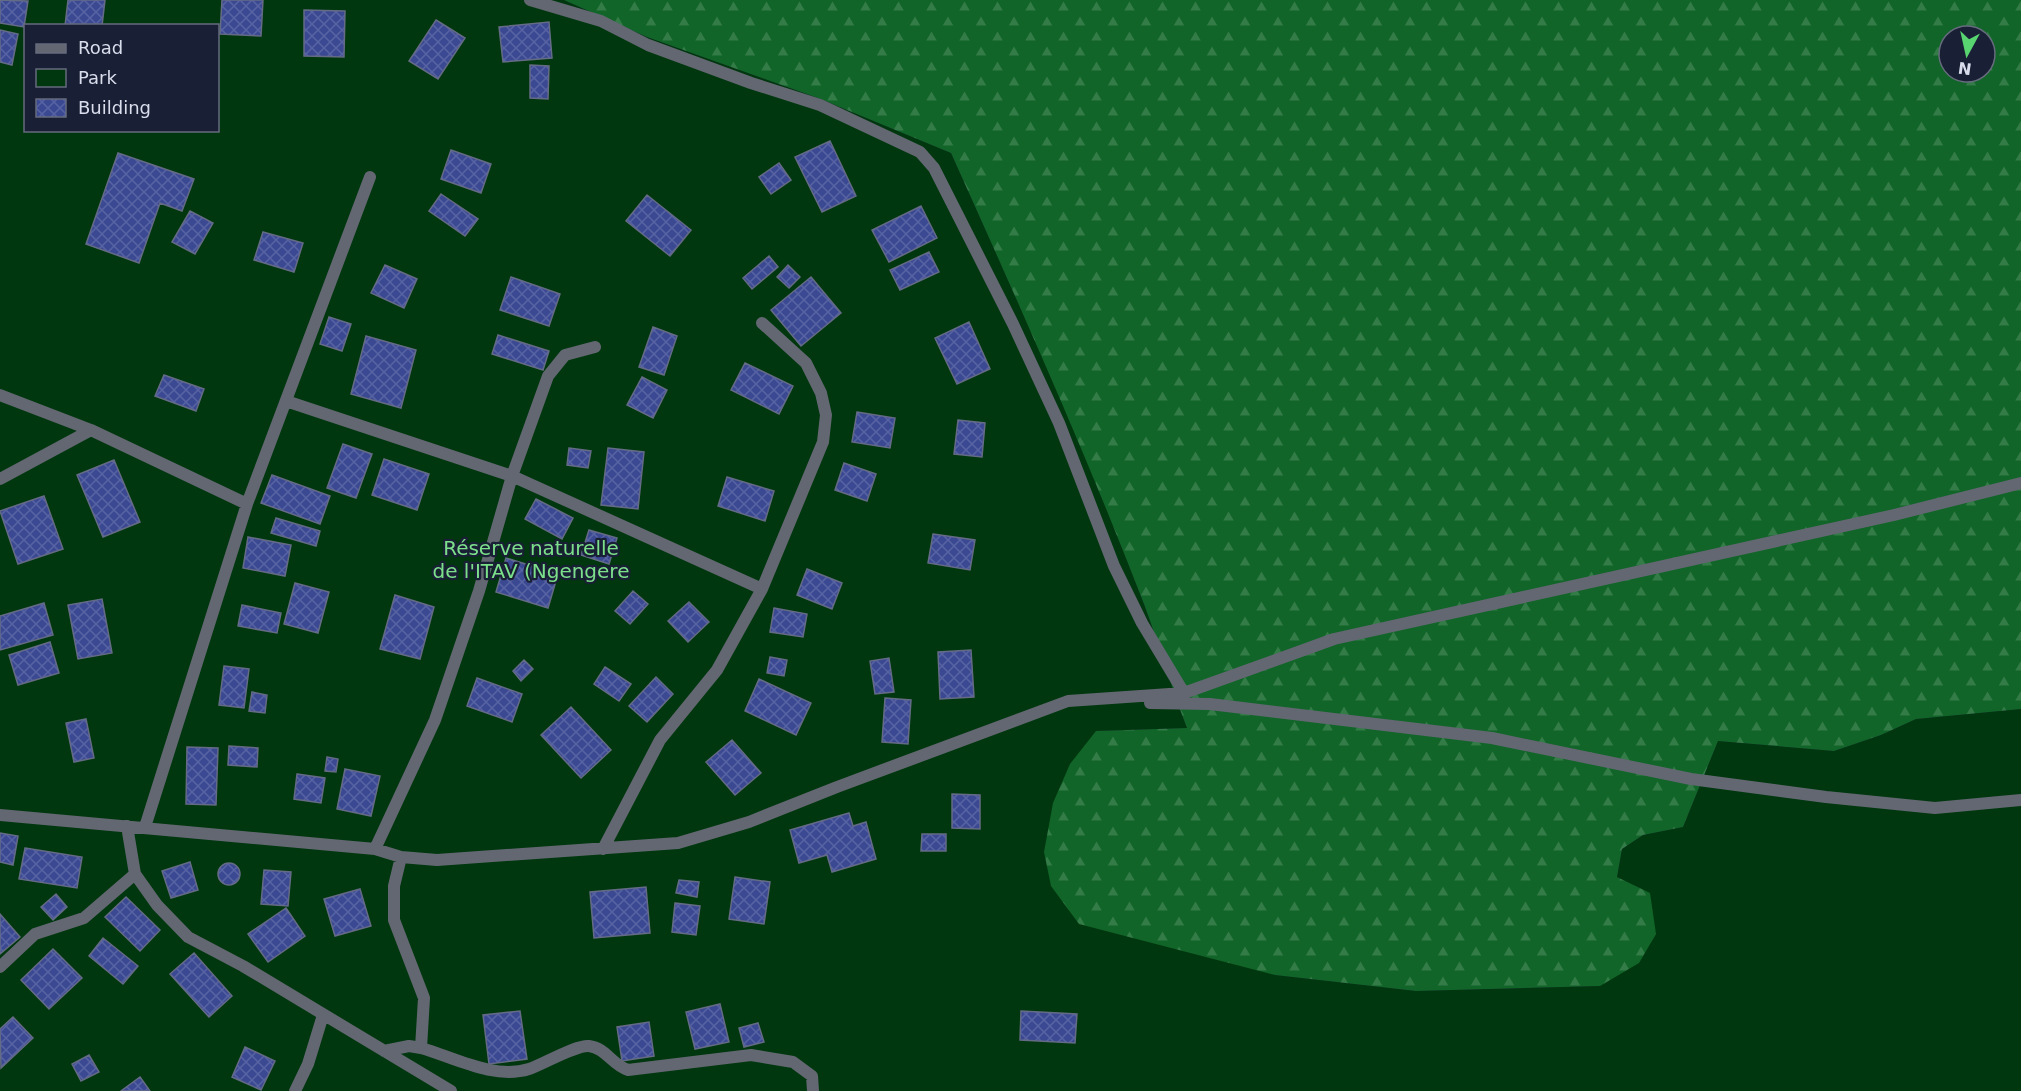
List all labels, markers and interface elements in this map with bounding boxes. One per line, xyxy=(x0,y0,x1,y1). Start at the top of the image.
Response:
legend xyxy=(24,24,219,132)
north arrow xyxy=(1937,24,1997,84)
text: Road xyxy=(78,37,123,58)
text: N xyxy=(1957,58,1973,79)
text: Park xyxy=(78,67,117,88)
text: Building xyxy=(78,97,151,118)
park label: Réserve naturelle de l'ITAV (Ngengere xyxy=(433,536,629,583)

